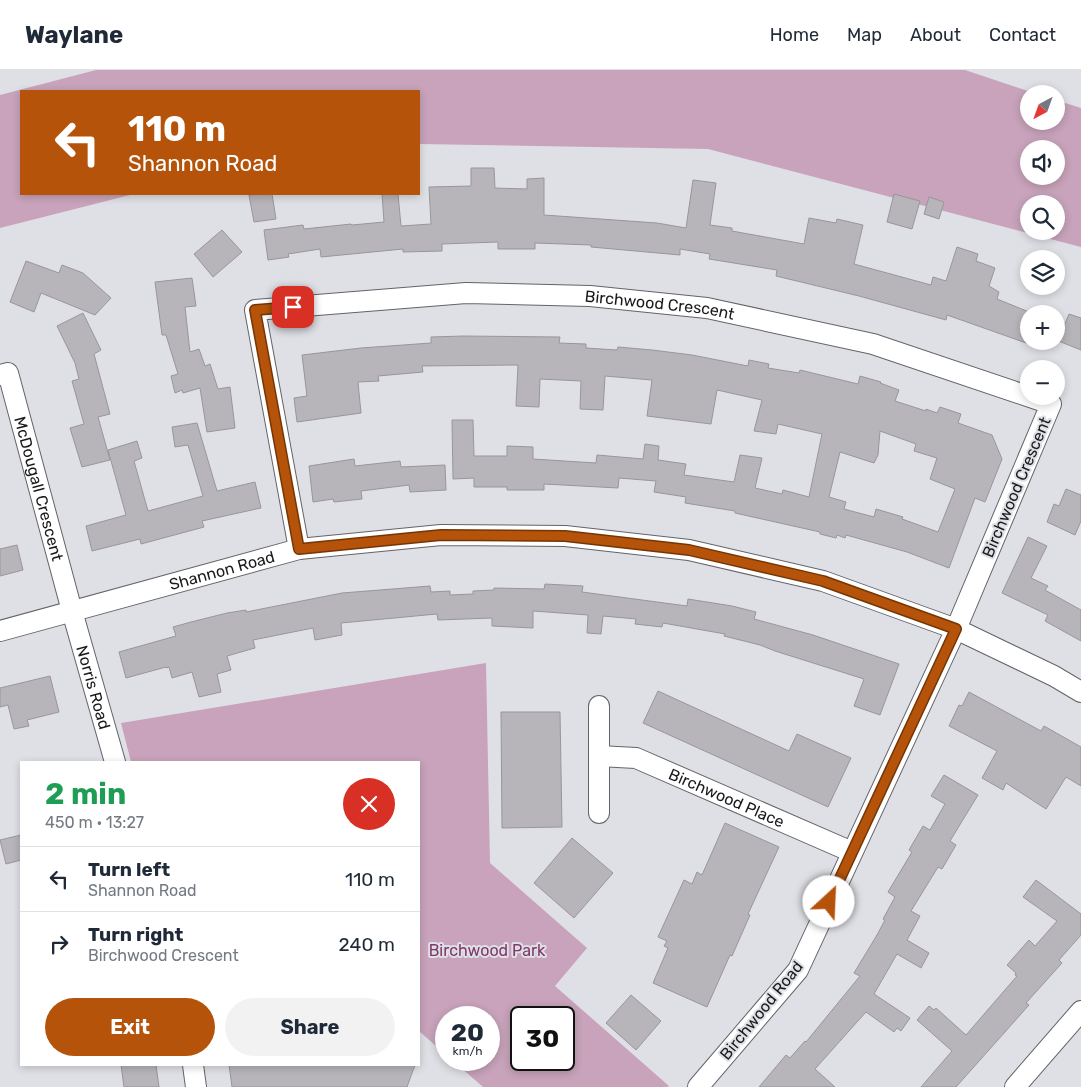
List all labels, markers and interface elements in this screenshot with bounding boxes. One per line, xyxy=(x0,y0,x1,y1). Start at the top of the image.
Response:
text: Waylane xyxy=(25,21,123,49)
text: Home xyxy=(770,24,819,46)
text: Map xyxy=(847,24,882,46)
text: About xyxy=(910,24,961,46)
text: Contact xyxy=(989,24,1056,46)
north arrow xyxy=(1020,85,1065,130)
map controls xyxy=(1020,85,1065,405)
text: 110 m xyxy=(128,108,226,150)
icon: left xyxy=(45,110,110,175)
button: sound xyxy=(1020,140,1065,185)
text: Shannon Road xyxy=(128,150,277,177)
button: search xyxy=(1020,195,1065,240)
button: layers xyxy=(1020,250,1065,295)
pin xyxy=(272,286,314,328)
street label: Birchwood Crescent xyxy=(584,287,736,324)
icon: arrive xyxy=(279,293,307,321)
button: + xyxy=(1020,305,1065,350)
button: − xyxy=(1020,360,1065,405)
street label: McDougall Crescent xyxy=(10,414,67,563)
street label: Birchwood Crescent xyxy=(978,414,1055,560)
street label: Shannon Road xyxy=(167,547,277,594)
street label: Norris Road xyxy=(72,643,114,732)
street label: Birchwood Place xyxy=(666,764,787,831)
text: 2 min xyxy=(45,776,126,812)
button: close xyxy=(343,778,395,830)
text: 450 m · 13:27 xyxy=(45,813,144,832)
text: Turn left xyxy=(88,858,170,881)
icon: left xyxy=(45,865,73,893)
text: 110 m xyxy=(345,868,395,891)
position arrow xyxy=(802,875,854,927)
text: Shannon Road xyxy=(88,881,197,900)
text: Turn right xyxy=(88,923,183,946)
icon: right xyxy=(45,930,73,958)
text: 240 m xyxy=(339,933,395,956)
park label: Birchwood Park xyxy=(429,941,546,960)
text: Birchwood Crescent xyxy=(88,946,239,965)
street label: Birchwood Road xyxy=(716,957,807,1063)
button: Exit xyxy=(45,998,215,1056)
button: Share xyxy=(225,998,395,1056)
speed limit sign: 30 xyxy=(510,1006,575,1071)
text: 20 xyxy=(451,1018,484,1047)
text: km/h xyxy=(453,1044,482,1058)

